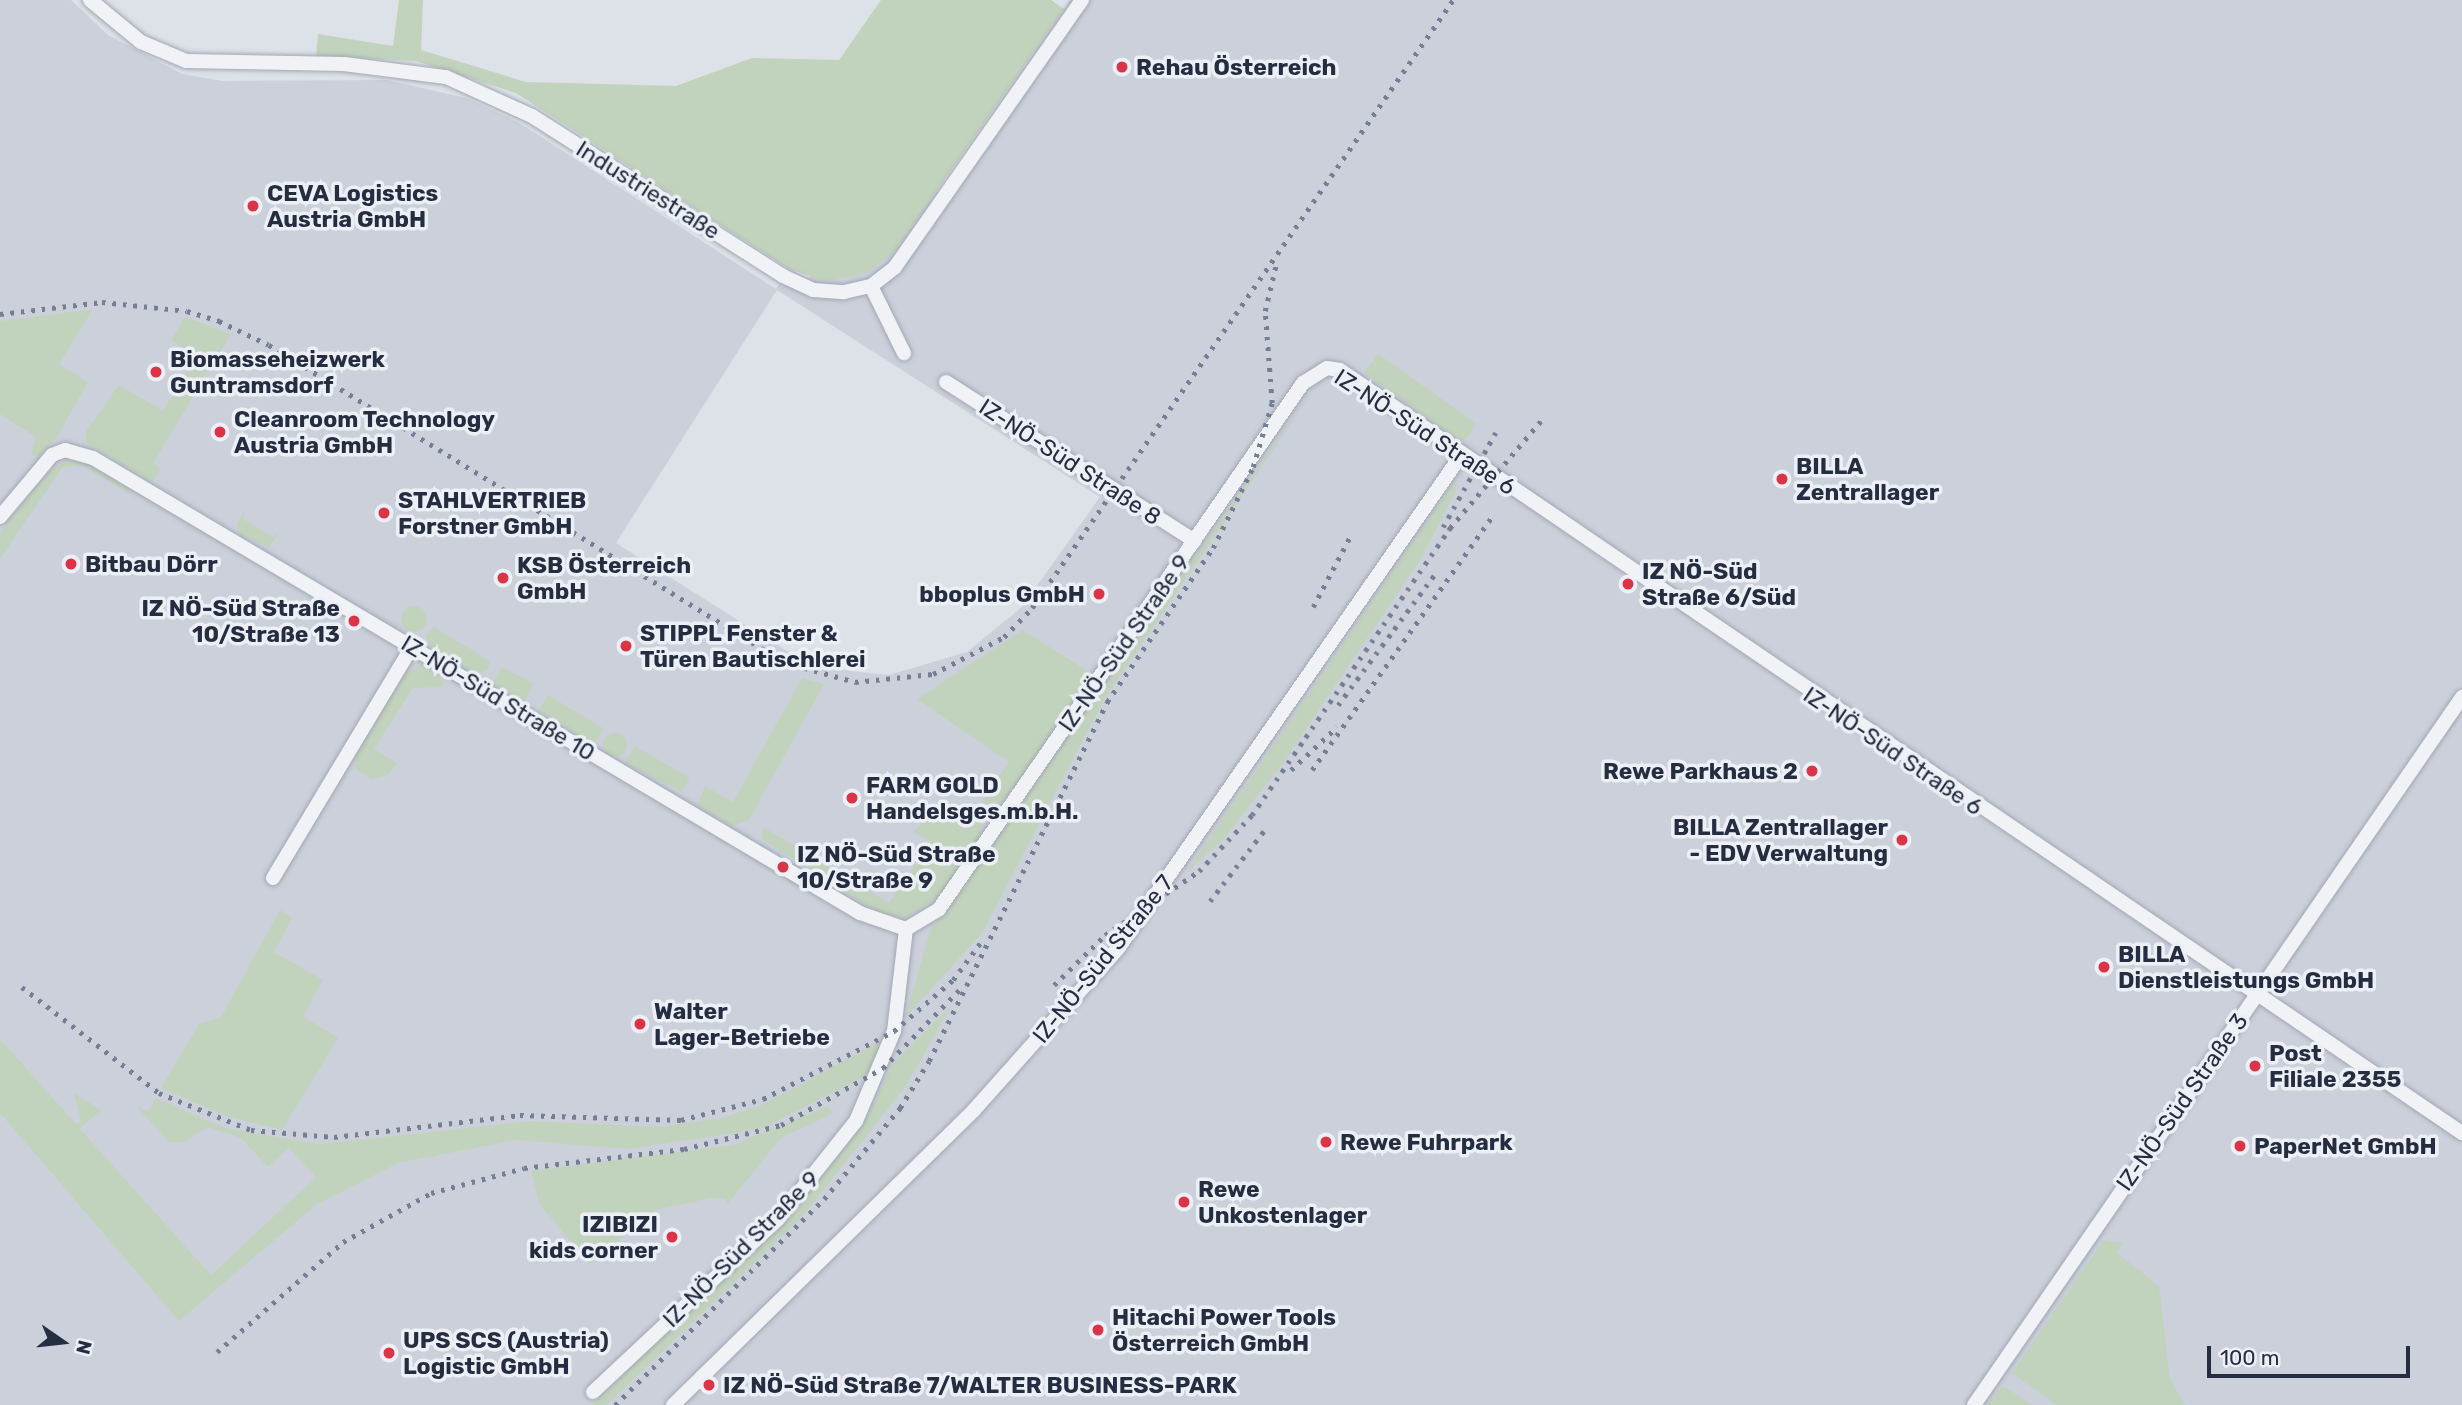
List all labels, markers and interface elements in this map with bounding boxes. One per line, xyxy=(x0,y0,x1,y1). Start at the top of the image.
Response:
place label: Rehau Österreich xyxy=(1136,53,1337,81)
marker: Rehau Österreich xyxy=(1114,59,1130,75)
street label: Industriestraße xyxy=(571,135,725,245)
place label: CEVA Logistics Austria GmbH xyxy=(267,179,439,233)
marker: CEVA Logistics Austria GmbH xyxy=(245,198,261,214)
place label: Biomasseheizwerk Guntramsdorf xyxy=(170,345,385,399)
street label: IZ-NÖ-Süd Straße 6 xyxy=(1329,363,1521,501)
marker: Biomasseheizwerk Guntramsdorf xyxy=(148,364,164,380)
street label: IZ-NÖ-Süd Straße 8 xyxy=(974,393,1166,531)
place label: Cleanroom Technology Austria GmbH xyxy=(234,405,496,459)
marker: Cleanroom Technology Austria GmbH xyxy=(212,424,228,440)
place label: BILLA Zentrallager xyxy=(1796,452,1939,506)
marker: BILLA Zentrallager xyxy=(1774,471,1790,487)
place label: STAHLVERTRIEB Forstner GmbH xyxy=(398,486,586,540)
marker: STAHLVERTRIEB Forstner GmbH xyxy=(376,505,392,521)
street label: IZ-NÖ-Süd Straße 9 xyxy=(1052,549,1196,737)
place label: Bitbau Dörr xyxy=(85,550,218,578)
place label: KSB Österreich GmbH xyxy=(517,551,691,605)
marker: Bitbau Dörr xyxy=(63,556,79,572)
place label: IZ NÖ-Süd Straße 6/Süd xyxy=(1642,557,1796,611)
marker: KSB Österreich GmbH xyxy=(495,570,511,586)
marker: IZ NÖ-Süd Straße 6/Süd xyxy=(1620,576,1636,592)
place label: bboplus GmbH xyxy=(919,580,1085,608)
marker: bboplus GmbH xyxy=(1091,586,1107,602)
place label: IZ NÖ-Süd Straße 10/Straße 13 xyxy=(141,594,340,648)
marker: IZ NÖ-Süd Straße 10/Straße 13 xyxy=(346,613,362,629)
place label: STIPPL Fenster & Türen Bautischlerei xyxy=(640,619,866,673)
street label: IZ-NÖ-Süd Straße 10 xyxy=(396,629,600,767)
marker: STIPPL Fenster & Türen Bautischlerei xyxy=(618,638,634,654)
street label: IZ-NÖ-Süd Straße 6 xyxy=(1798,681,1988,821)
place label: Rewe Parkhaus 2 xyxy=(1603,757,1798,785)
marker: Rewe Parkhaus 2 xyxy=(1804,763,1820,779)
place label: FARM GOLD Handelsges.m.b.H. xyxy=(866,771,1079,825)
marker: FARM GOLD Handelsges.m.b.H. xyxy=(844,790,860,806)
place label: BILLA Zentrallager - EDV Verwaltung xyxy=(1672,813,1888,867)
marker: BILLA Zentrallager - EDV Verwaltung xyxy=(1894,832,1910,848)
place label: IZ NÖ-Süd Straße 10/Straße 9 xyxy=(797,840,996,894)
marker: IZ NÖ-Süd Straße 10/Straße 9 xyxy=(775,859,791,875)
street label: IZ-NÖ-Süd Straße 7 xyxy=(1027,869,1179,1049)
place label: BILLA Dienstleistungs GmbH xyxy=(2118,940,2374,994)
marker: BILLA Dienstleistungs GmbH xyxy=(2096,959,2112,975)
place label: Walter Lager-Betriebe xyxy=(654,997,830,1051)
street label: IZ-NÖ-Süd Straße 3 xyxy=(2110,1008,2254,1196)
marker: Walter Lager-Betriebe xyxy=(632,1016,648,1032)
place label: Post Filiale 2355 xyxy=(2269,1039,2401,1093)
marker: Post Filiale 2355 xyxy=(2247,1058,2263,1074)
place label: Rewe Fuhrpark xyxy=(1340,1128,1513,1156)
place label: PaperNet GmbH xyxy=(2254,1132,2437,1160)
marker: Rewe Fuhrpark xyxy=(1318,1134,1334,1150)
marker: PaperNet GmbH xyxy=(2232,1138,2248,1154)
street label: IZ-NÖ-Süd Straße 9 xyxy=(657,1165,825,1333)
place label: Rewe Unkostenlager xyxy=(1198,1175,1367,1229)
marker: Rewe Unkostenlager xyxy=(1176,1194,1192,1210)
place label: IZIBIZI kids corner xyxy=(529,1210,658,1264)
marker: IZIBIZI kids corner xyxy=(664,1229,680,1245)
place label: Hitachi Power Tools Österreich GmbH xyxy=(1112,1303,1337,1357)
north arrow xyxy=(28,1307,98,1377)
marker: Hitachi Power Tools Österreich GmbH xyxy=(1090,1322,1106,1338)
place label: UPS SCS (Austria) Logistic GmbH xyxy=(403,1326,609,1380)
scale bar xyxy=(2210,1332,2413,1376)
text: N xyxy=(71,1338,97,1357)
marker: UPS SCS (Austria) Logistic GmbH xyxy=(381,1345,397,1361)
text: 100 m xyxy=(2220,1345,2279,1370)
place label: IZ NÖ-Süd Straße 7/WALTER BUSINESS-PARK xyxy=(723,1371,1237,1399)
marker: IZ NÖ-Süd Straße 7/WALTER BUSINESS-PARK xyxy=(701,1377,717,1393)

